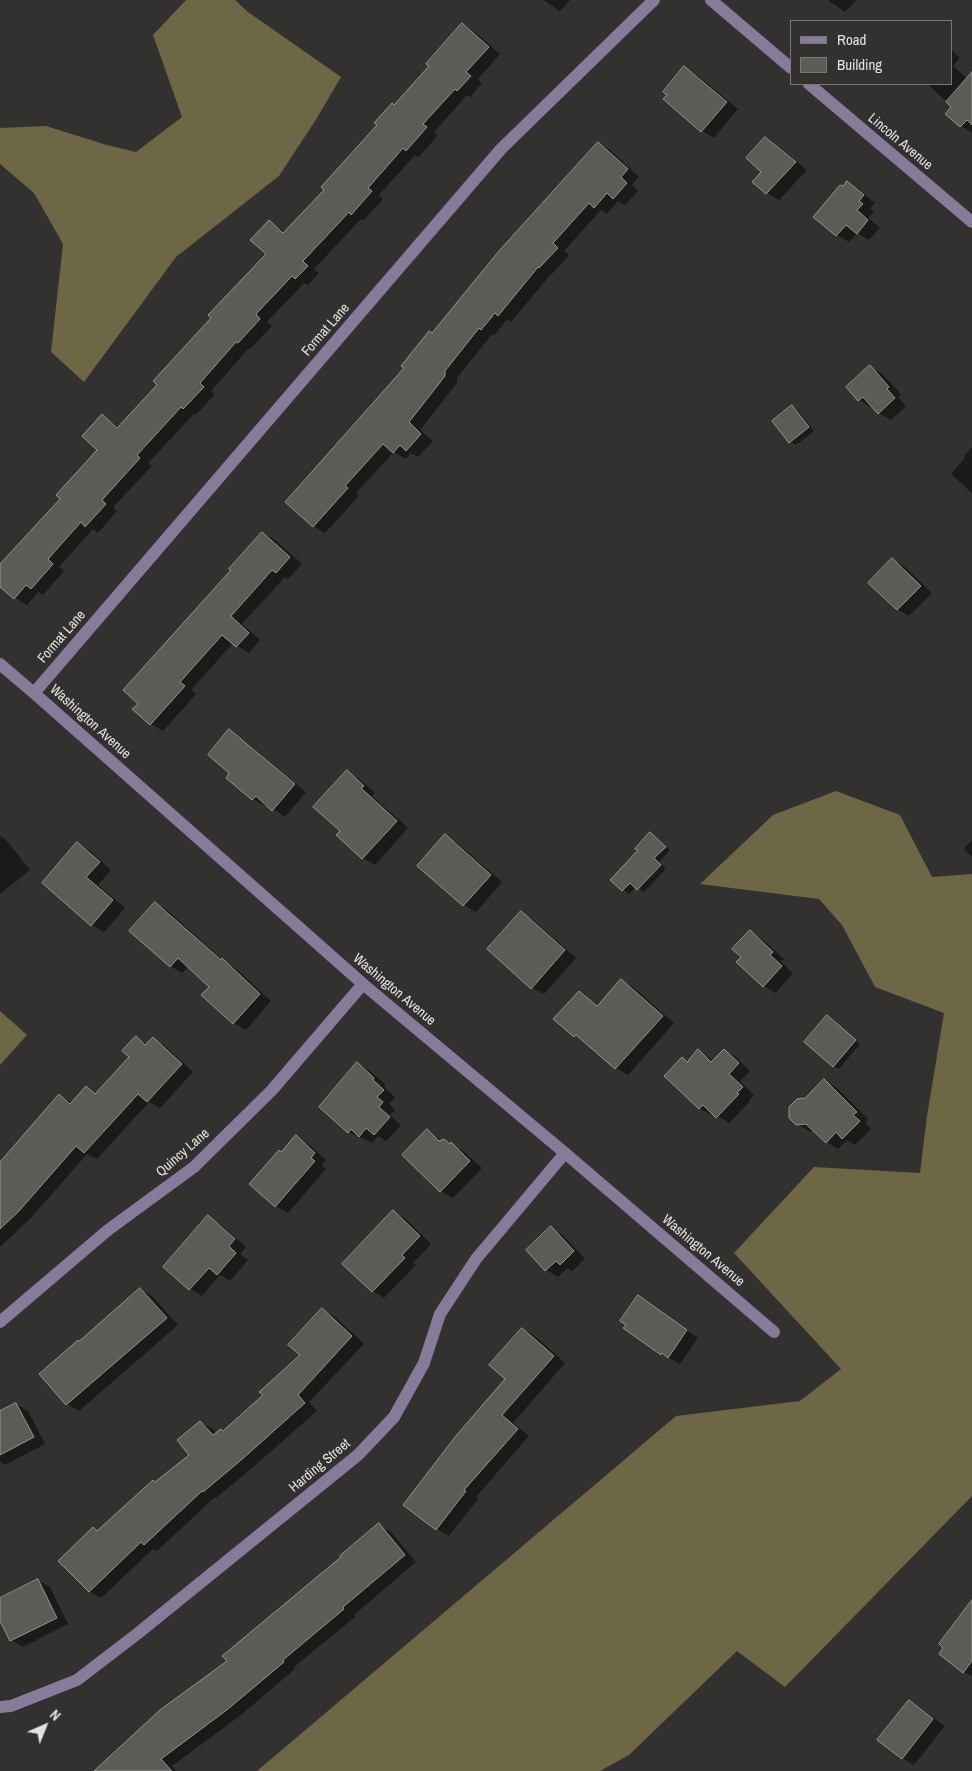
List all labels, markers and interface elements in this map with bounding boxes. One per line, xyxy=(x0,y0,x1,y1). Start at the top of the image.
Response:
legend xyxy=(790,20,952,85)
text: Road xyxy=(837,29,866,50)
text: Building xyxy=(837,54,882,75)
street label: Lincoln Avenue xyxy=(864,110,936,174)
street label: Format Lane xyxy=(298,300,354,360)
street label: Format Lane xyxy=(34,607,90,667)
street label: Washington Avenue xyxy=(46,681,134,763)
street label: Washington Avenue xyxy=(349,951,439,1029)
street label: Quincy Lane xyxy=(153,1125,213,1181)
street label: Washington Avenue xyxy=(658,1212,748,1290)
street label: Harding Street xyxy=(286,1436,354,1496)
north arrow xyxy=(20,1701,70,1751)
text: N xyxy=(46,1706,65,1725)

